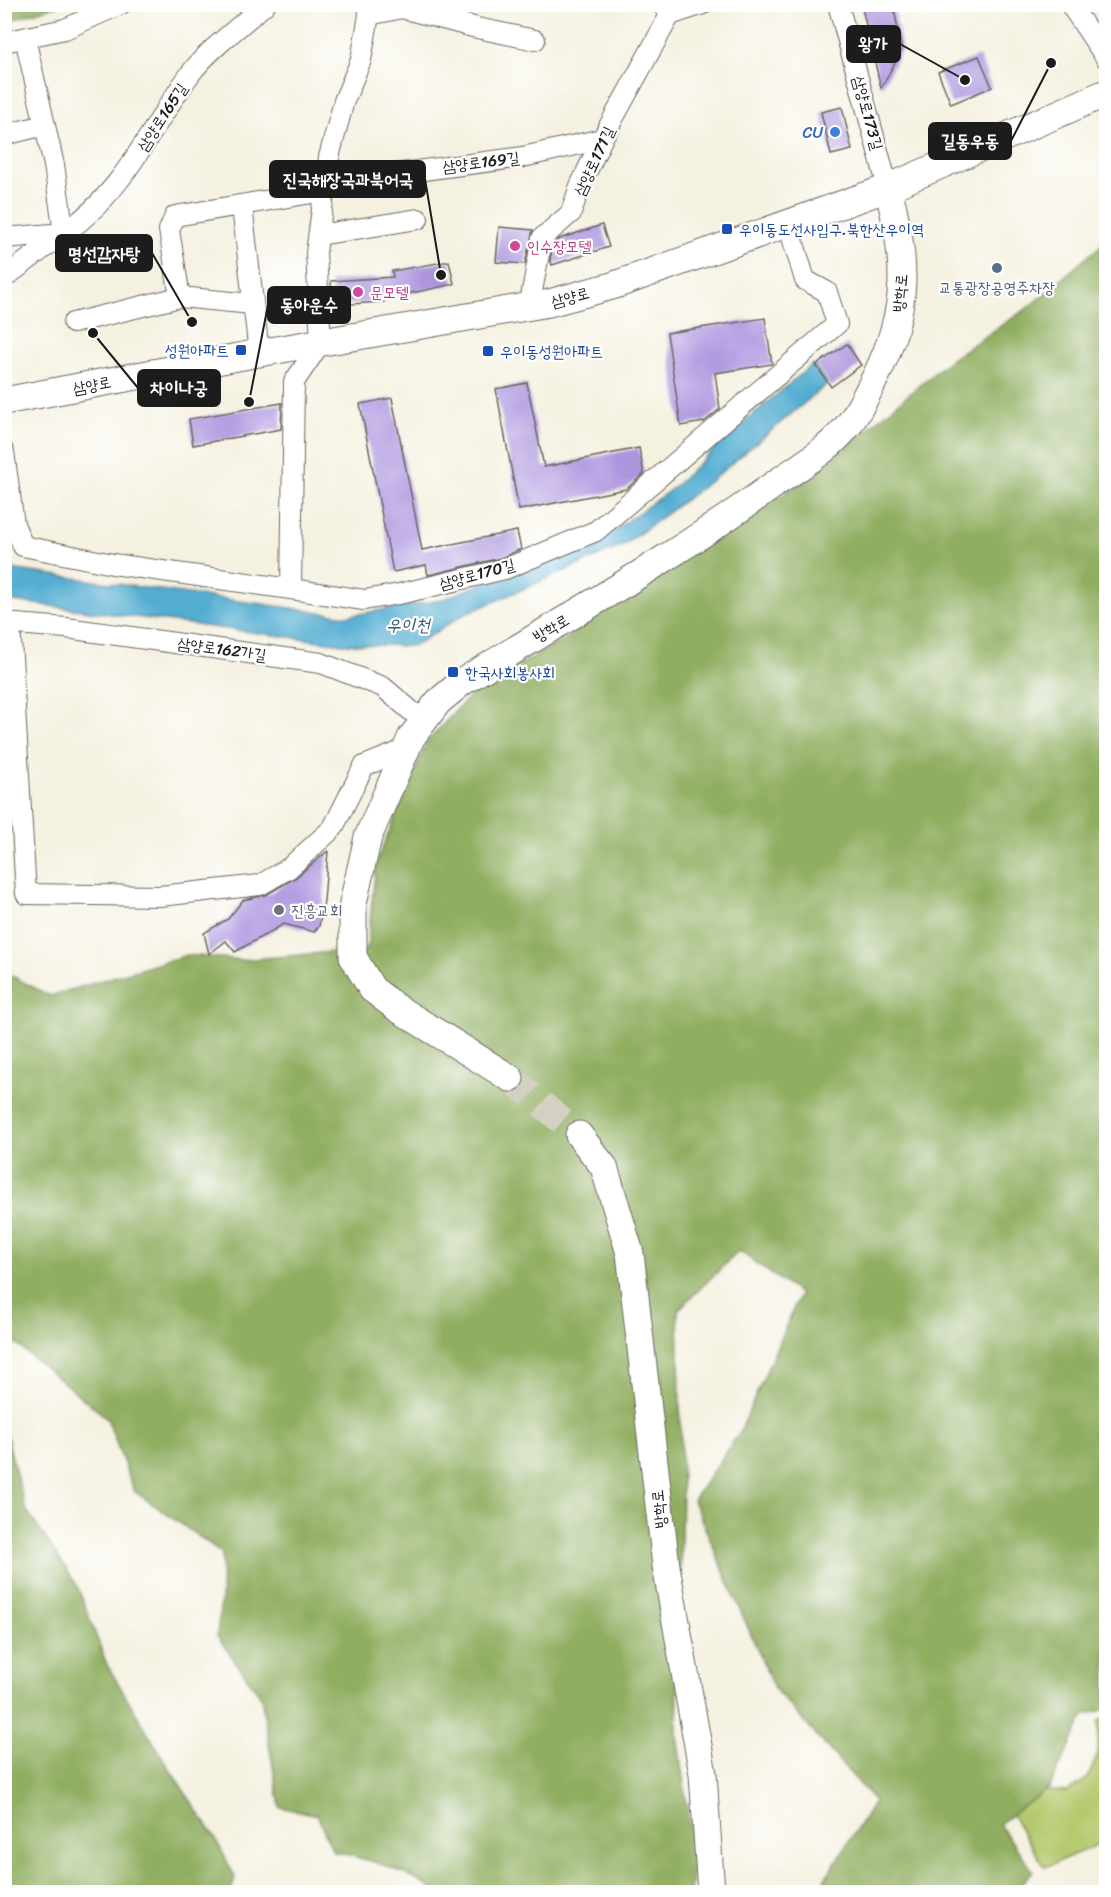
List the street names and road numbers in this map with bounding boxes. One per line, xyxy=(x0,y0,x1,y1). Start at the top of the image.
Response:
street label: 삼양로173길 xyxy=(844,72,892,154)
street label: 삼양로165길 xyxy=(129,77,195,157)
street label: 삼양로171길 xyxy=(565,121,623,201)
street label: 삼양로169길 xyxy=(441,143,521,181)
street label: 방학로 xyxy=(884,272,916,314)
street label: 삼양로 xyxy=(548,278,592,316)
street label: 삼양로 xyxy=(70,367,114,403)
street label: 삼양로170길 xyxy=(436,550,518,598)
street label: 방학로 xyxy=(527,606,575,650)
street label: 삼양로162가길 xyxy=(176,628,268,670)
street label: 방학로 xyxy=(643,1488,675,1530)

